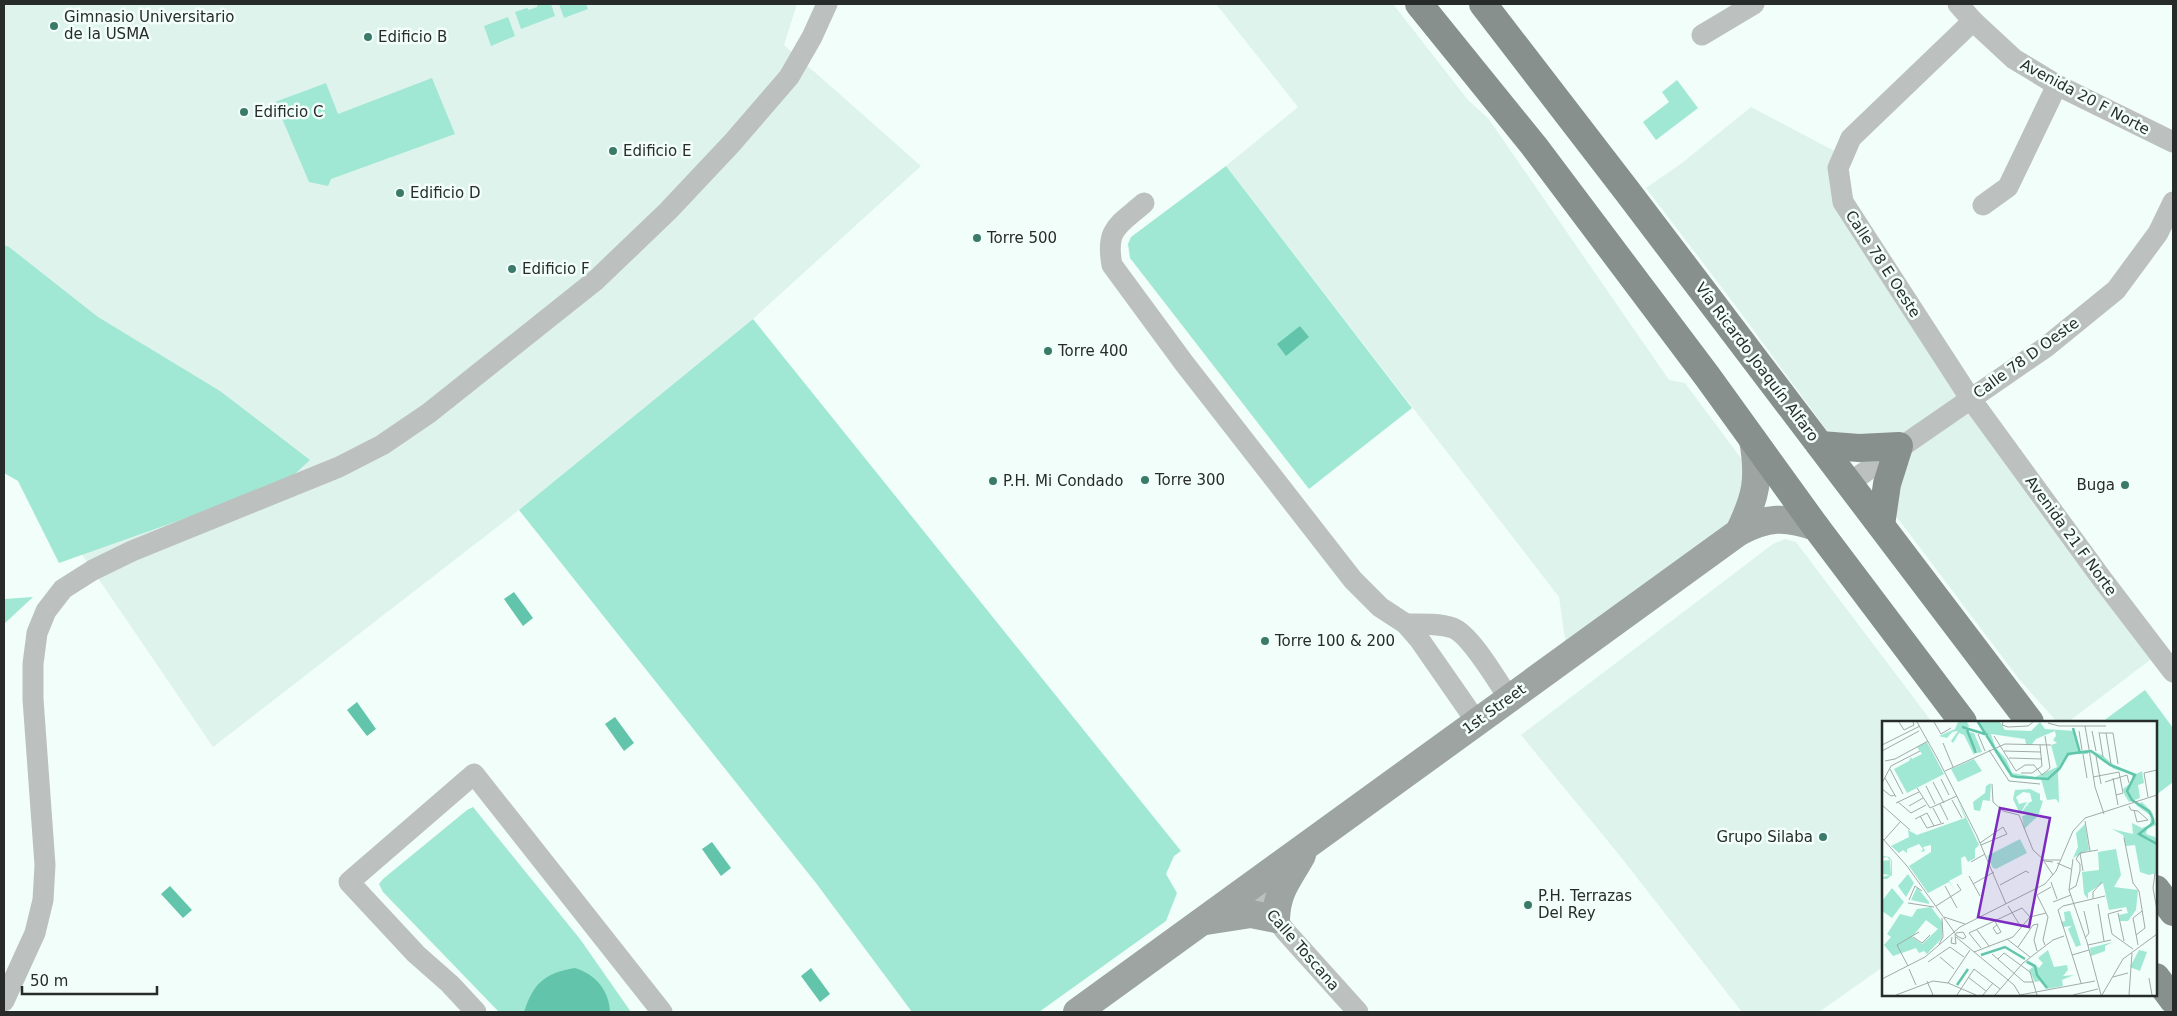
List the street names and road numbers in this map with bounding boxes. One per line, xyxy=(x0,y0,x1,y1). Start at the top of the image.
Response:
street label: Avenida 20 F Norte xyxy=(2017,55,2153,139)
street label: Calle 78 E Oeste xyxy=(1842,207,1924,321)
street label: Vía Ricardo Joaquín Alfaro xyxy=(1691,279,1823,445)
street label: Calle 78 D Oeste xyxy=(1970,314,2082,402)
street label: Avenida 21 F Norte xyxy=(2022,473,2120,599)
street label: 1st Street xyxy=(1459,680,1529,738)
street label: Calle Toscana xyxy=(1263,906,1343,994)

